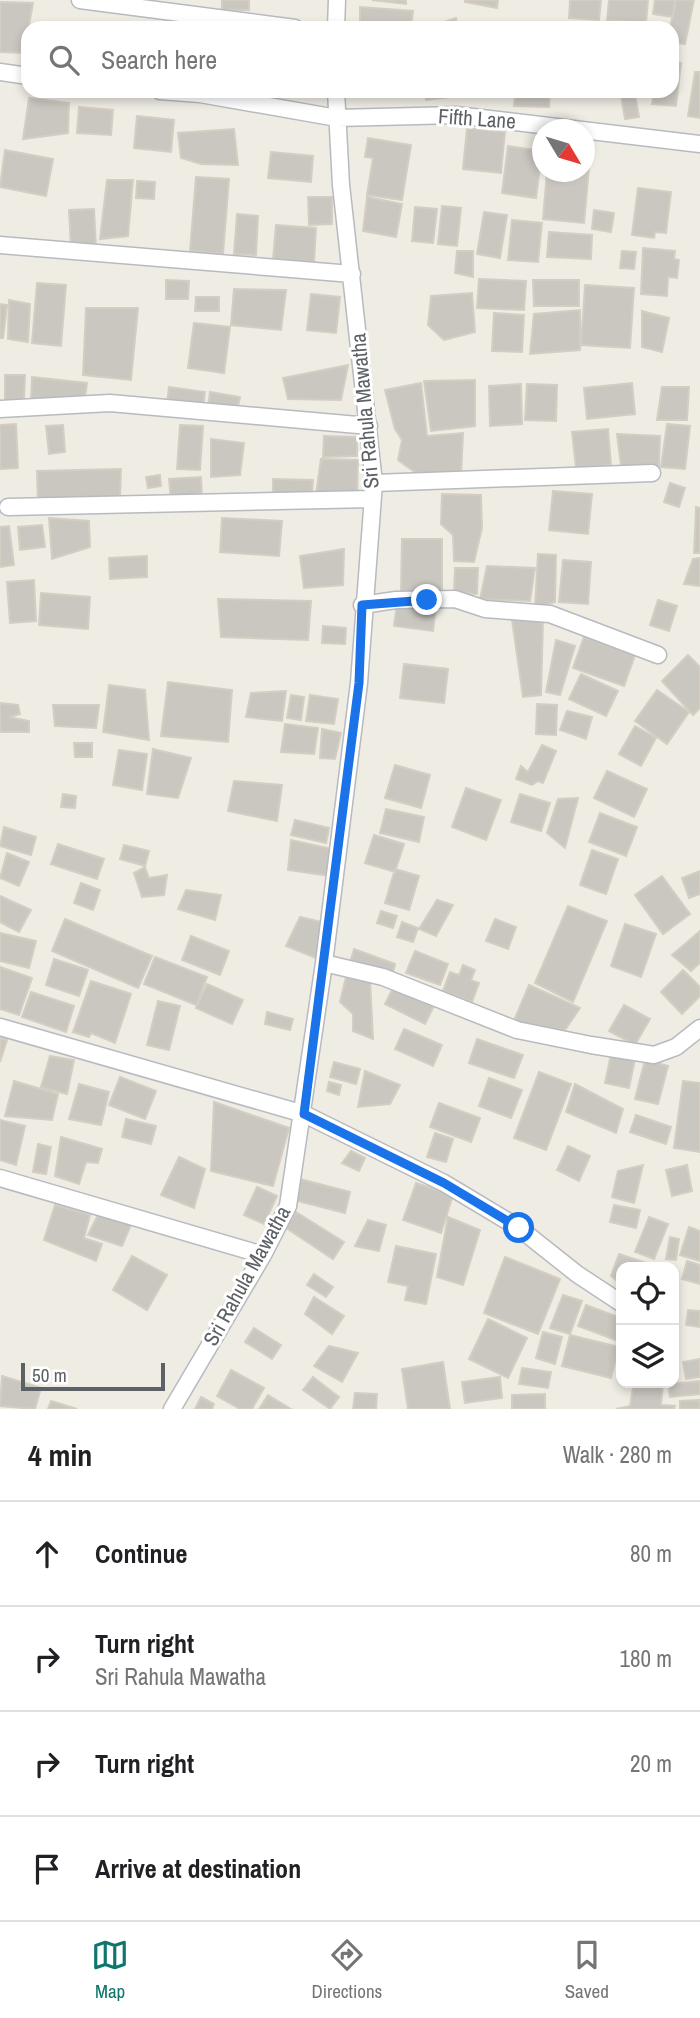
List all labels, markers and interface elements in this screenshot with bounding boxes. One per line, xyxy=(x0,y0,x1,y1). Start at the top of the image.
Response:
search box xyxy=(21,21,679,98)
icon: search xyxy=(45,41,83,79)
text: Search here xyxy=(101,42,217,77)
street label: Fifth Lane xyxy=(437,101,517,136)
north arrow xyxy=(532,119,595,182)
street label: Sri Rahula Mawatha xyxy=(343,332,386,490)
route end xyxy=(411,584,442,615)
street label: Sri Rahula Mawatha xyxy=(196,1200,297,1351)
route start xyxy=(503,1212,534,1243)
map controls xyxy=(616,1262,679,1388)
button: locate xyxy=(616,1262,679,1325)
button: layers xyxy=(616,1325,679,1388)
scale bar xyxy=(21,1360,164,1392)
text: 50 m xyxy=(32,1362,67,1388)
text: 4 min xyxy=(28,1435,92,1475)
text: Walk · 280 m xyxy=(563,1439,672,1470)
icon: ahead xyxy=(28,1535,66,1573)
text: Continue xyxy=(95,1536,187,1571)
text: 80 m xyxy=(630,1538,672,1569)
text: Turn right xyxy=(95,1626,194,1661)
icon: right xyxy=(28,1640,66,1678)
text: 180 m xyxy=(620,1643,672,1674)
text: Sri Rahula Mawatha xyxy=(95,1661,266,1692)
icon: right xyxy=(28,1745,66,1783)
text: Turn right xyxy=(95,1746,194,1781)
text: 20 m xyxy=(630,1748,672,1779)
icon: arrive xyxy=(28,1850,66,1888)
text: Arrive at destination xyxy=(95,1851,301,1886)
tab: Map xyxy=(91,1936,129,2004)
tab: Directions xyxy=(311,1936,382,2004)
tab: Saved xyxy=(565,1936,609,2004)

